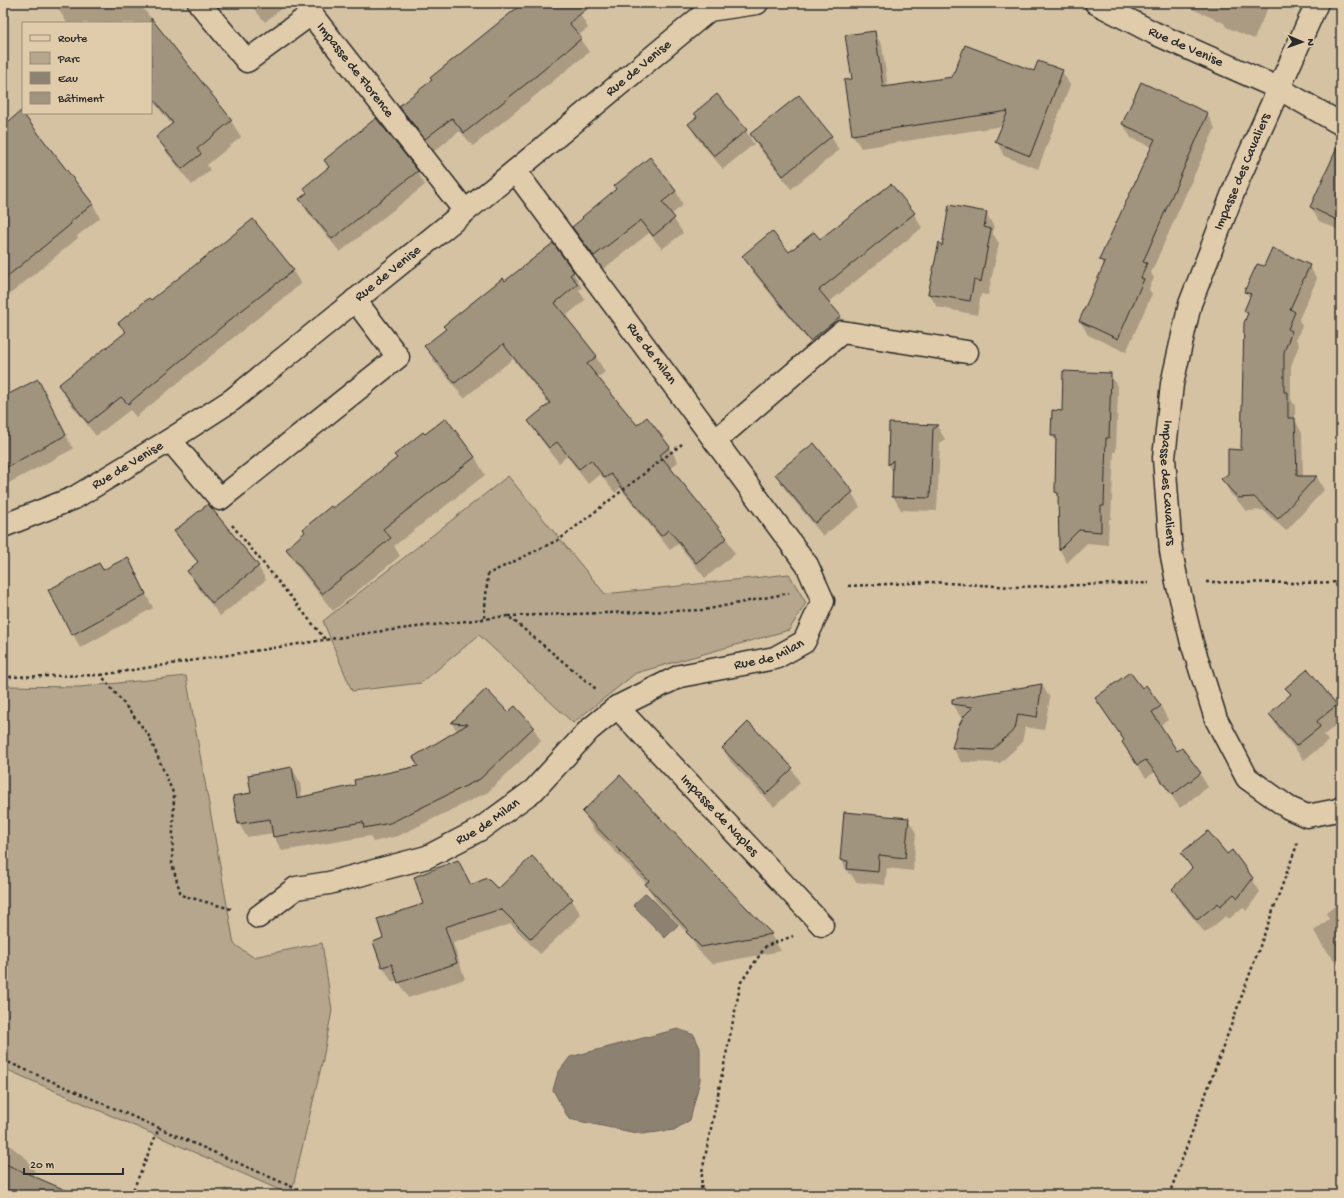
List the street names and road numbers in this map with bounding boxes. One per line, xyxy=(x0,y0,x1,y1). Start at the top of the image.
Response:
street label: Impasse de Florence xyxy=(312,19,398,122)
street label: Rue de Venise xyxy=(1145,23,1227,71)
street label: Rue de Venise xyxy=(602,36,676,101)
street label: Impasse des Cavaliers xyxy=(1211,110,1276,233)
street label: Rue de Venise xyxy=(351,241,425,306)
street label: Rue de Milan xyxy=(622,320,680,389)
street label: Impasse des Cavaliers xyxy=(1155,419,1179,547)
street label: Rue de Venise xyxy=(89,437,167,494)
street label: Rue de Milan xyxy=(733,635,807,674)
street label: Impasse de Naples xyxy=(676,771,762,861)
street label: Rue de Milan xyxy=(453,794,524,849)

